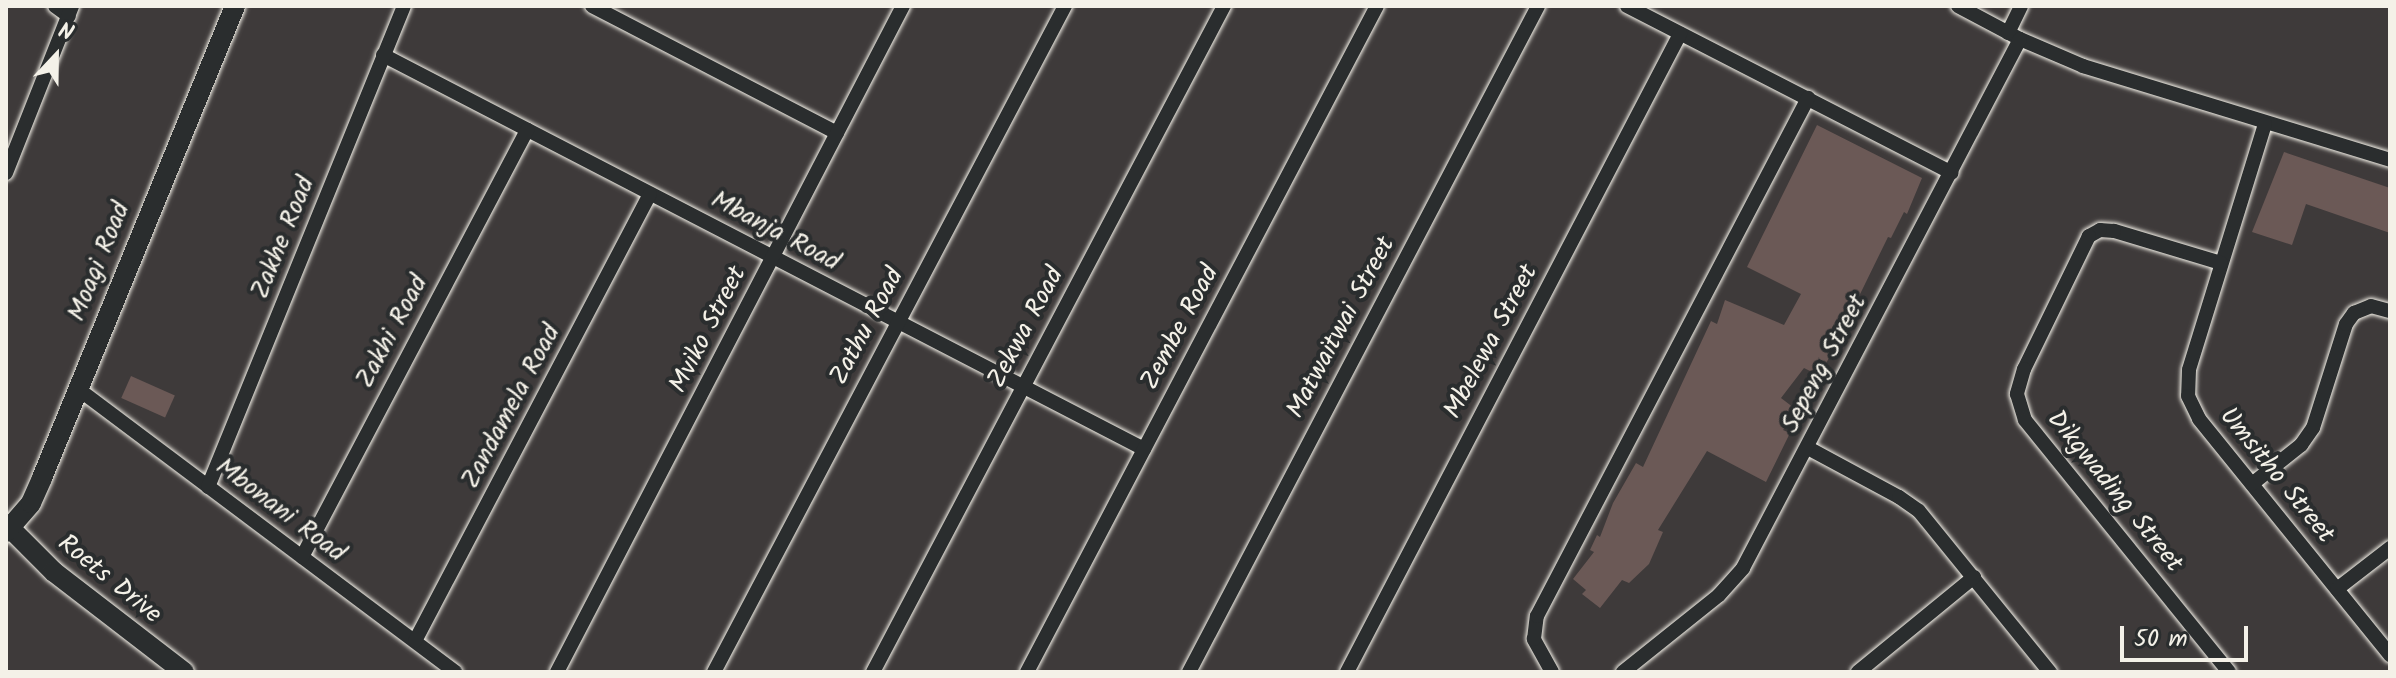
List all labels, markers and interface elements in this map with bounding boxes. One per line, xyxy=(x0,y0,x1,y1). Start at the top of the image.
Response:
text: N xyxy=(52,14,78,52)
north arrow xyxy=(16,16,96,96)
street label: Zakhe Road xyxy=(245,172,323,304)
street label: Mbanja Road xyxy=(705,185,845,279)
street label: Moagi Road xyxy=(62,198,138,326)
street label: Matwaitwai Street xyxy=(1281,232,1403,424)
street label: Zembe Road xyxy=(1135,260,1227,396)
street label: Mbelewa Street xyxy=(1438,260,1546,424)
street label: Mviko Street xyxy=(664,261,754,399)
street label: Zekwa Road xyxy=(982,262,1072,394)
street label: Zathu Road xyxy=(824,263,912,391)
street label: Zakhi Road xyxy=(350,270,436,394)
street label: Sepeng Street xyxy=(1775,289,1875,439)
street label: Zandamela Road xyxy=(456,320,568,494)
street label: Umsitho Street xyxy=(2212,402,2340,550)
street label: Dikgwading Street xyxy=(2039,405,2189,579)
street label: Mbonani Road xyxy=(209,452,351,570)
street label: Roets Drive xyxy=(51,529,167,631)
scale bar xyxy=(2124,610,2252,660)
text: 50 m xyxy=(2134,620,2188,659)

